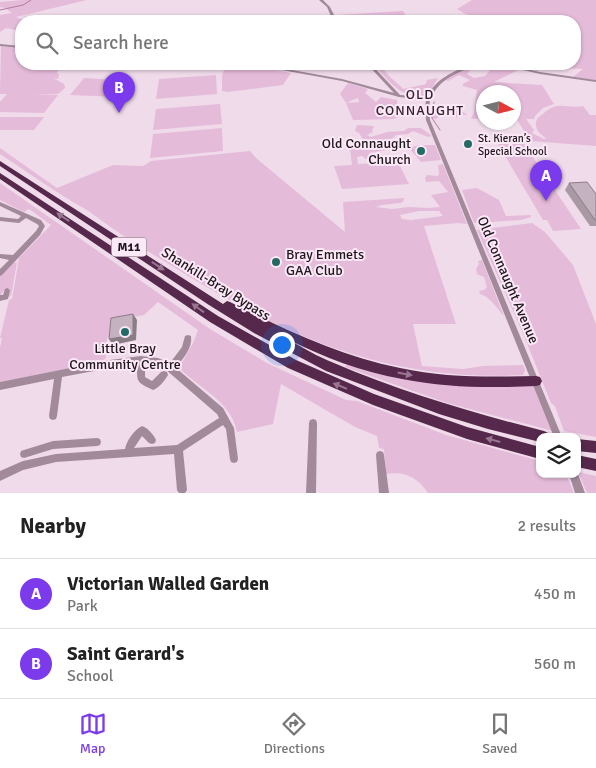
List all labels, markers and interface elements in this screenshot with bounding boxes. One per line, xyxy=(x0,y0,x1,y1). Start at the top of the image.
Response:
search box xyxy=(15,15,581,70)
icon: search xyxy=(33,29,61,57)
text: Search here xyxy=(73,31,169,55)
pin: B xyxy=(103,72,135,113)
north arrow xyxy=(476,85,521,130)
district label: OLD CONNAUGHT xyxy=(376,86,464,119)
place label: St. Kieran’s Special School xyxy=(478,132,547,158)
place label: Old Connaught Church xyxy=(322,135,411,168)
marker: St. Kieran’s Special School xyxy=(462,138,474,150)
marker: Old Connaught Church xyxy=(415,145,427,157)
pin: A xyxy=(530,160,562,201)
one-way arrow xyxy=(56,212,70,222)
street label: Old Connaught Avenue xyxy=(474,214,542,346)
road number: M11 xyxy=(112,238,146,256)
street label: Shankill-Bray Bypass xyxy=(158,244,274,324)
place label: Bray Emmets GAA Club xyxy=(286,246,364,279)
marker: Bray Emmets GAA Club xyxy=(270,256,282,268)
one-way arrow xyxy=(152,261,165,271)
one-way arrow xyxy=(192,302,205,313)
marker: Little Bray Community Centre xyxy=(119,326,131,338)
your location xyxy=(269,332,295,358)
place label: Little Bray Community Centre xyxy=(69,340,181,373)
one-way arrow xyxy=(397,370,412,378)
one-way arrow xyxy=(333,381,347,389)
map controls xyxy=(536,433,581,478)
button: layers xyxy=(536,433,581,478)
one-way arrow xyxy=(485,436,500,444)
text: Nearby xyxy=(20,513,86,539)
text: 2 results xyxy=(517,516,576,536)
text: Victorian Walled Garden xyxy=(67,572,269,596)
text: A xyxy=(31,584,41,604)
text: 450 m xyxy=(534,584,576,604)
text: Park xyxy=(67,596,98,616)
text: Saint Gerard's xyxy=(67,642,184,666)
text: B xyxy=(31,654,41,674)
text: 560 m xyxy=(534,654,576,674)
text: School xyxy=(67,666,113,686)
tab: Map xyxy=(79,710,107,757)
tab: Directions xyxy=(264,710,325,757)
tab: Saved xyxy=(482,710,517,757)

